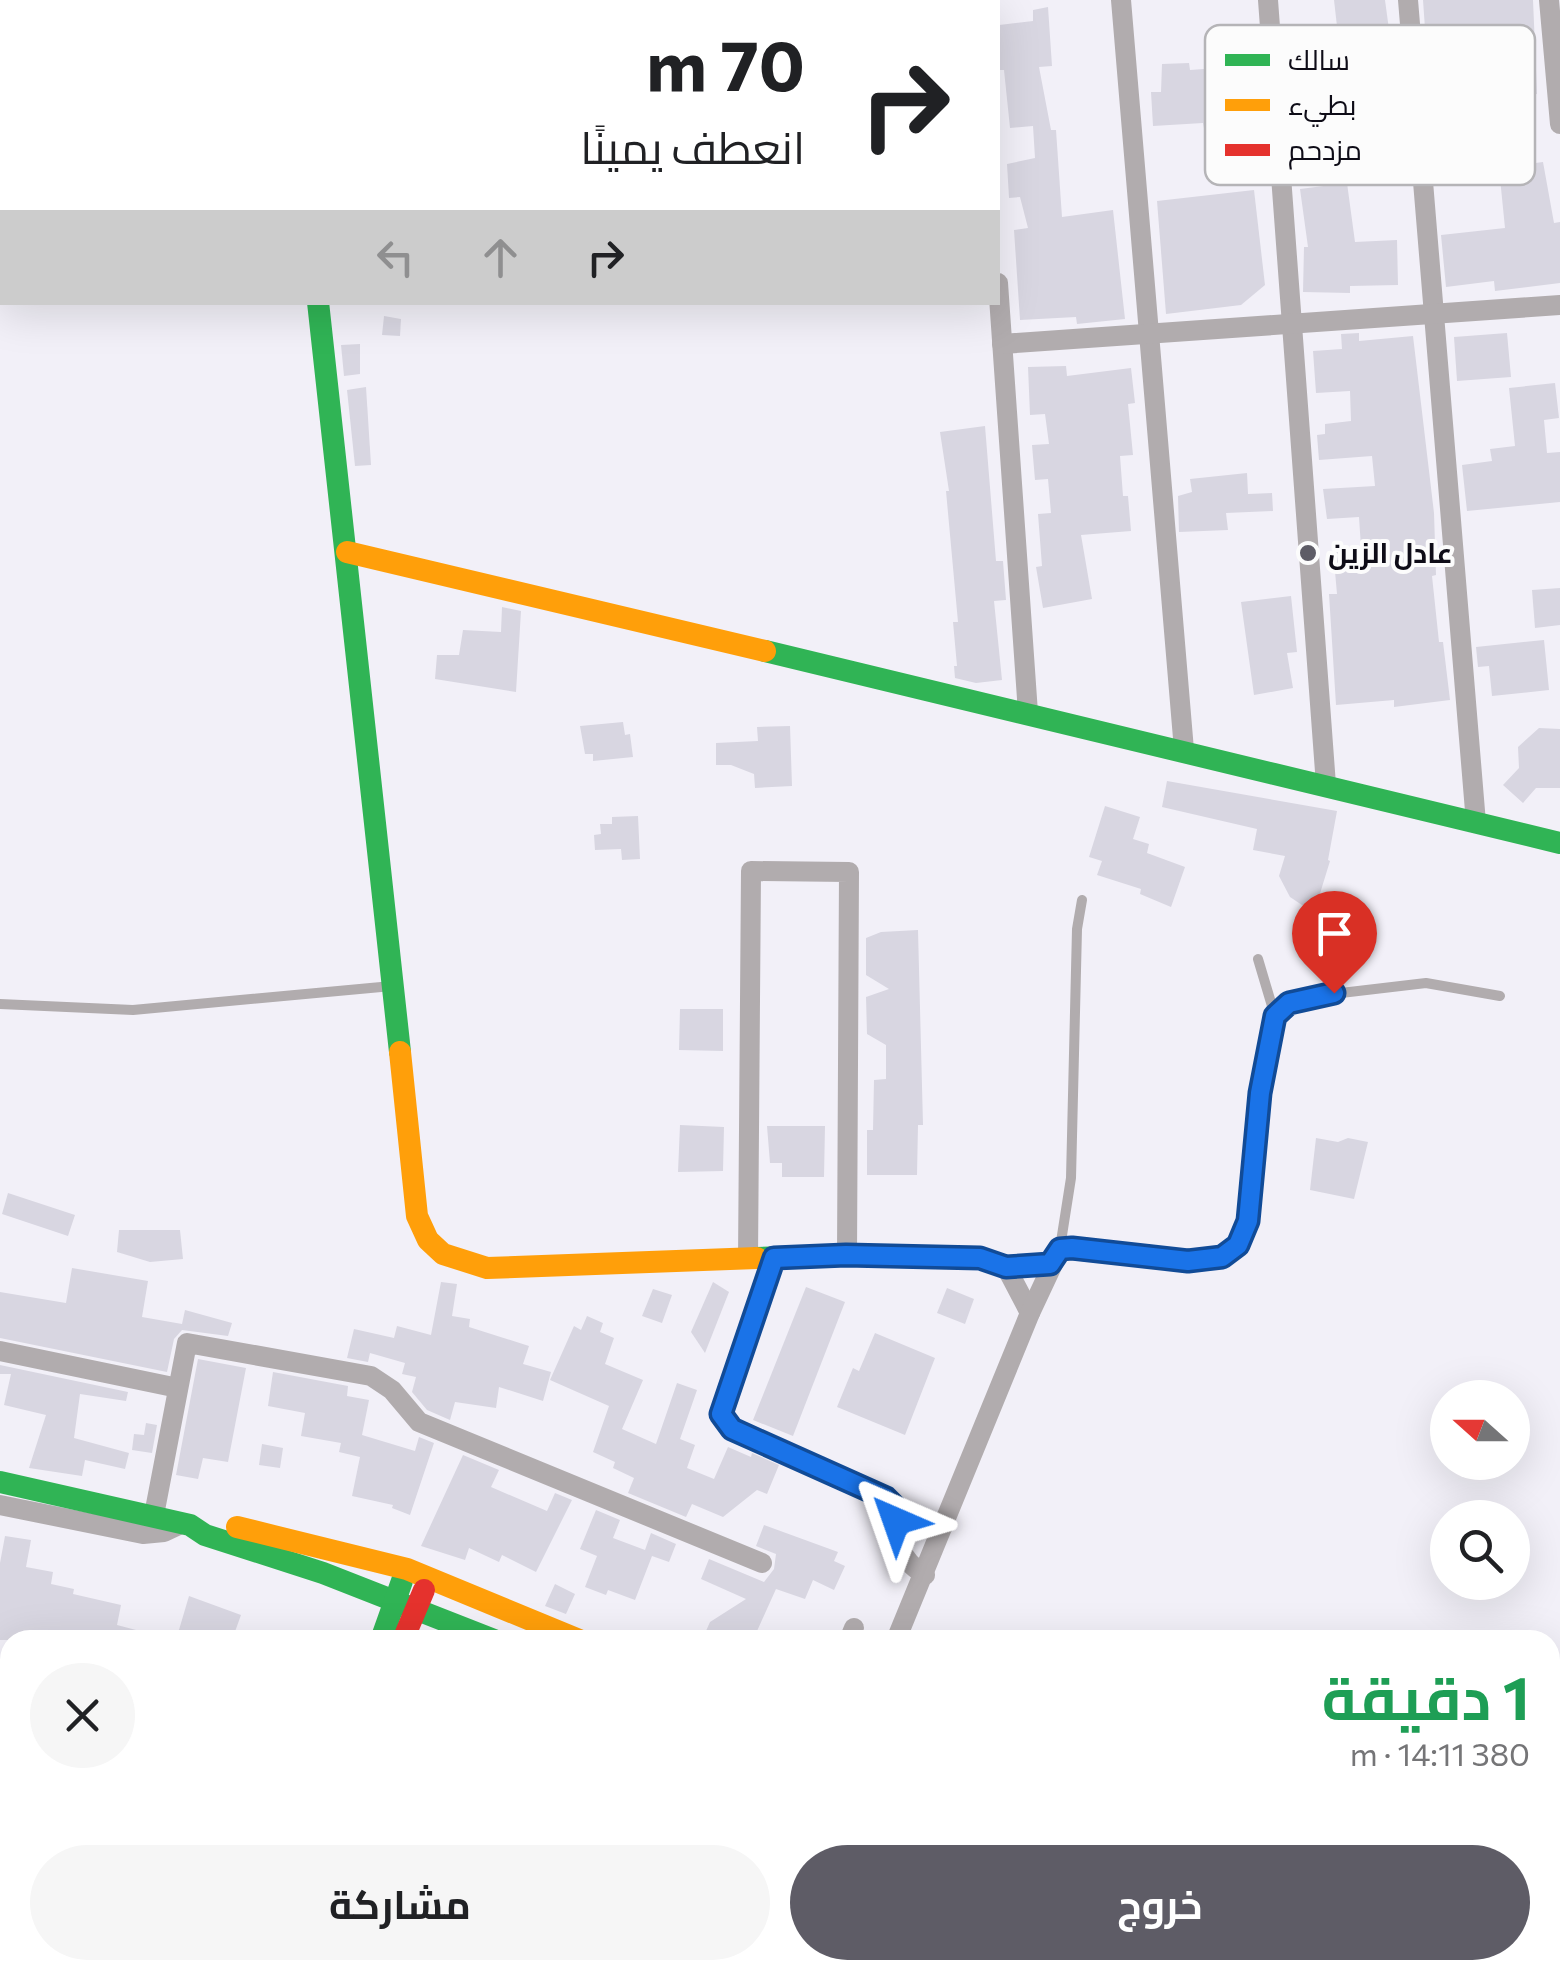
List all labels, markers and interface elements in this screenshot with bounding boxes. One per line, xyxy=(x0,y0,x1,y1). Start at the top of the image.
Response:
text: 70 m xyxy=(646,20,805,105)
legend xyxy=(1205,25,1535,185)
icon: right xyxy=(840,40,970,170)
text: سالك xyxy=(1288,42,1350,76)
text: بطيء xyxy=(1288,87,1356,127)
text: انعطف يمينًا xyxy=(580,118,805,173)
text: مزدحم xyxy=(1288,132,1362,170)
icon: left xyxy=(368,230,423,285)
icon: ahead xyxy=(473,230,528,285)
icon: right xyxy=(578,230,633,285)
place label: عادل الزين xyxy=(1328,535,1453,570)
marker: عادل الزين xyxy=(1297,542,1319,564)
pin xyxy=(1292,891,1377,994)
icon: arrive xyxy=(1307,906,1362,961)
north arrow xyxy=(1430,1380,1530,1480)
map controls xyxy=(1430,1380,1530,1600)
position arrow xyxy=(844,1469,948,1573)
button: search xyxy=(1430,1500,1530,1600)
text: 1 دقيقة xyxy=(1322,1659,1530,1732)
button: close xyxy=(30,1663,135,1768)
text: 380 m · 14:11 xyxy=(1350,1733,1530,1773)
button: مشاركة xyxy=(30,1845,770,1960)
button: خروج xyxy=(790,1845,1530,1960)

